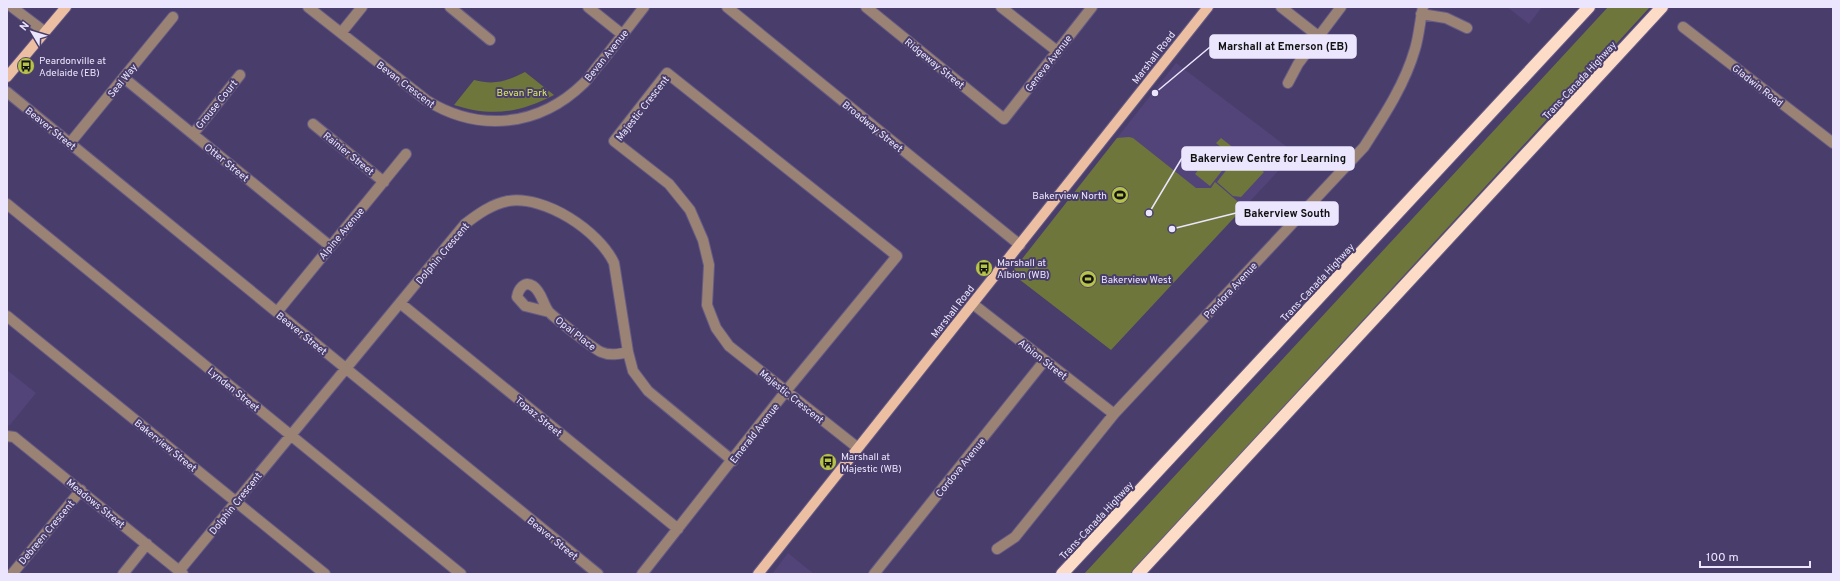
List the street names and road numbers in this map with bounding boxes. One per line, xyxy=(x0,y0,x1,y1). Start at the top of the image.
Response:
street label: Bevan Avenue xyxy=(582,27,632,85)
street label: Marshall Road xyxy=(1130,29,1179,87)
street label: Geneva Avenue xyxy=(1023,33,1076,95)
street label: Ridgeway Street xyxy=(902,36,967,92)
street label: Trans-Canada Highway xyxy=(1540,39,1620,123)
street label: Bevan Crescent xyxy=(373,59,437,112)
street label: Seal Way xyxy=(106,61,141,101)
street label: Gladwin Road xyxy=(1729,62,1785,110)
street label: Majestic Crescent xyxy=(614,74,673,144)
street label: Grouse Court xyxy=(193,77,241,132)
street label: Broadway Street xyxy=(839,99,905,156)
street label: Beaver Street xyxy=(22,105,78,154)
street label: Rainier Street xyxy=(320,130,376,179)
street label: Otter Street xyxy=(201,141,251,185)
street label: Alpine Avenue xyxy=(317,205,368,263)
street label: Dolphin Crescent xyxy=(414,220,473,287)
street label: Trans-Canada Highway xyxy=(1278,241,1358,325)
street label: Pandora Avenue xyxy=(1202,260,1261,322)
street label: Marshall Road xyxy=(929,283,978,341)
street label: Beaver Street xyxy=(273,310,329,359)
street label: Opal Place xyxy=(552,314,598,354)
street label: Albion Street xyxy=(1015,337,1069,383)
street label: Lynden Street xyxy=(204,365,262,415)
street label: Majestic Crescent xyxy=(756,367,826,427)
street label: Topaz Street xyxy=(512,394,564,440)
street label: Emerald Avenue xyxy=(728,401,783,467)
street label: Bakerview Street xyxy=(131,417,199,475)
street label: Cordova Avenue xyxy=(933,436,989,500)
street label: Dolphin Crescent xyxy=(207,470,265,538)
street label: Meadows Street xyxy=(63,477,127,532)
street label: Trans-Canada Highway xyxy=(1057,479,1137,563)
street label: Debreen Crescent xyxy=(16,498,78,568)
street label: Beaver Street xyxy=(524,515,580,564)

